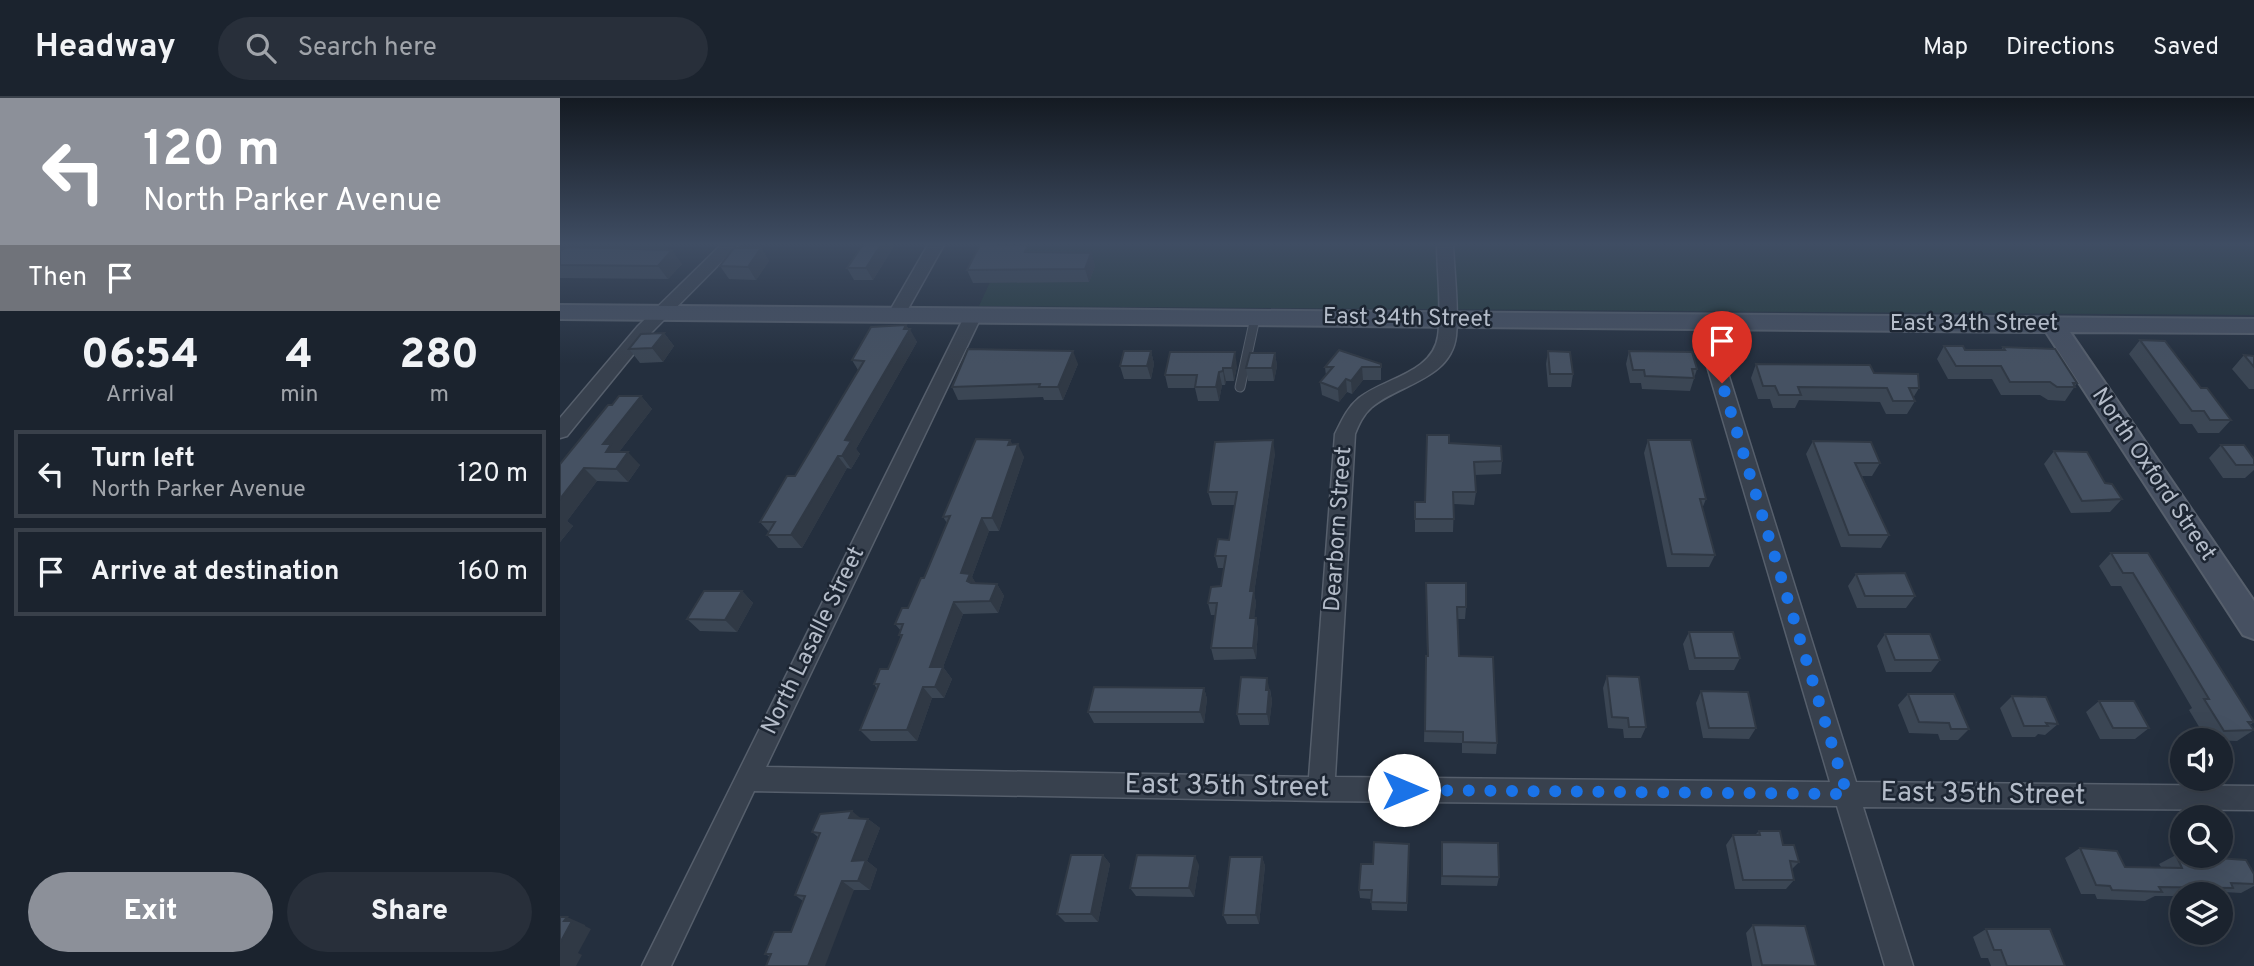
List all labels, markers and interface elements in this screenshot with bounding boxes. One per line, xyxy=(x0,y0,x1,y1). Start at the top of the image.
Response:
search box xyxy=(218,17,708,80)
text: Headway xyxy=(35,27,176,69)
icon: search xyxy=(242,29,280,67)
text: Search here xyxy=(298,32,437,65)
text: Map xyxy=(1923,33,1968,63)
text: Directions xyxy=(2006,33,2115,63)
text: Saved xyxy=(2153,33,2219,63)
text: 120 m xyxy=(143,121,280,183)
icon: left xyxy=(28,126,119,217)
text: North Parker Avenue xyxy=(143,182,442,222)
icon: arrive xyxy=(101,259,139,297)
text: Then xyxy=(28,262,87,295)
street label: East 34th Street xyxy=(1323,303,1491,335)
street label: East 34th Street xyxy=(1890,310,2058,339)
pin xyxy=(1692,311,1752,383)
icon: arrive xyxy=(1703,322,1741,360)
text: 06:54 xyxy=(81,330,199,383)
text: 4 xyxy=(286,330,313,383)
text: 280 xyxy=(399,330,479,383)
text: Arrival xyxy=(106,381,174,410)
text: min xyxy=(280,381,318,410)
text: m xyxy=(429,381,449,410)
street label: North Oxford Street xyxy=(2084,383,2222,567)
text: Turn left xyxy=(91,443,195,476)
street label: Dearborn Street xyxy=(1319,445,1359,613)
icon: left xyxy=(32,455,70,493)
text: 120 m xyxy=(458,458,528,491)
text: North Parker Avenue xyxy=(91,476,306,505)
street label: North Lasalle Street xyxy=(756,542,872,740)
icon: arrive xyxy=(32,553,70,591)
text: Arrive at destination xyxy=(91,556,339,589)
text: 160 m xyxy=(458,556,528,589)
map controls xyxy=(2170,728,2233,945)
button: sound xyxy=(2170,728,2233,791)
position arrow xyxy=(1367,753,1441,827)
street label: East 35th Street xyxy=(1124,767,1330,807)
street label: East 35th Street xyxy=(1880,775,2086,815)
button: search xyxy=(2170,805,2233,868)
button: Exit xyxy=(28,872,273,952)
button: Share xyxy=(287,872,532,952)
button: layers xyxy=(2170,882,2233,945)

